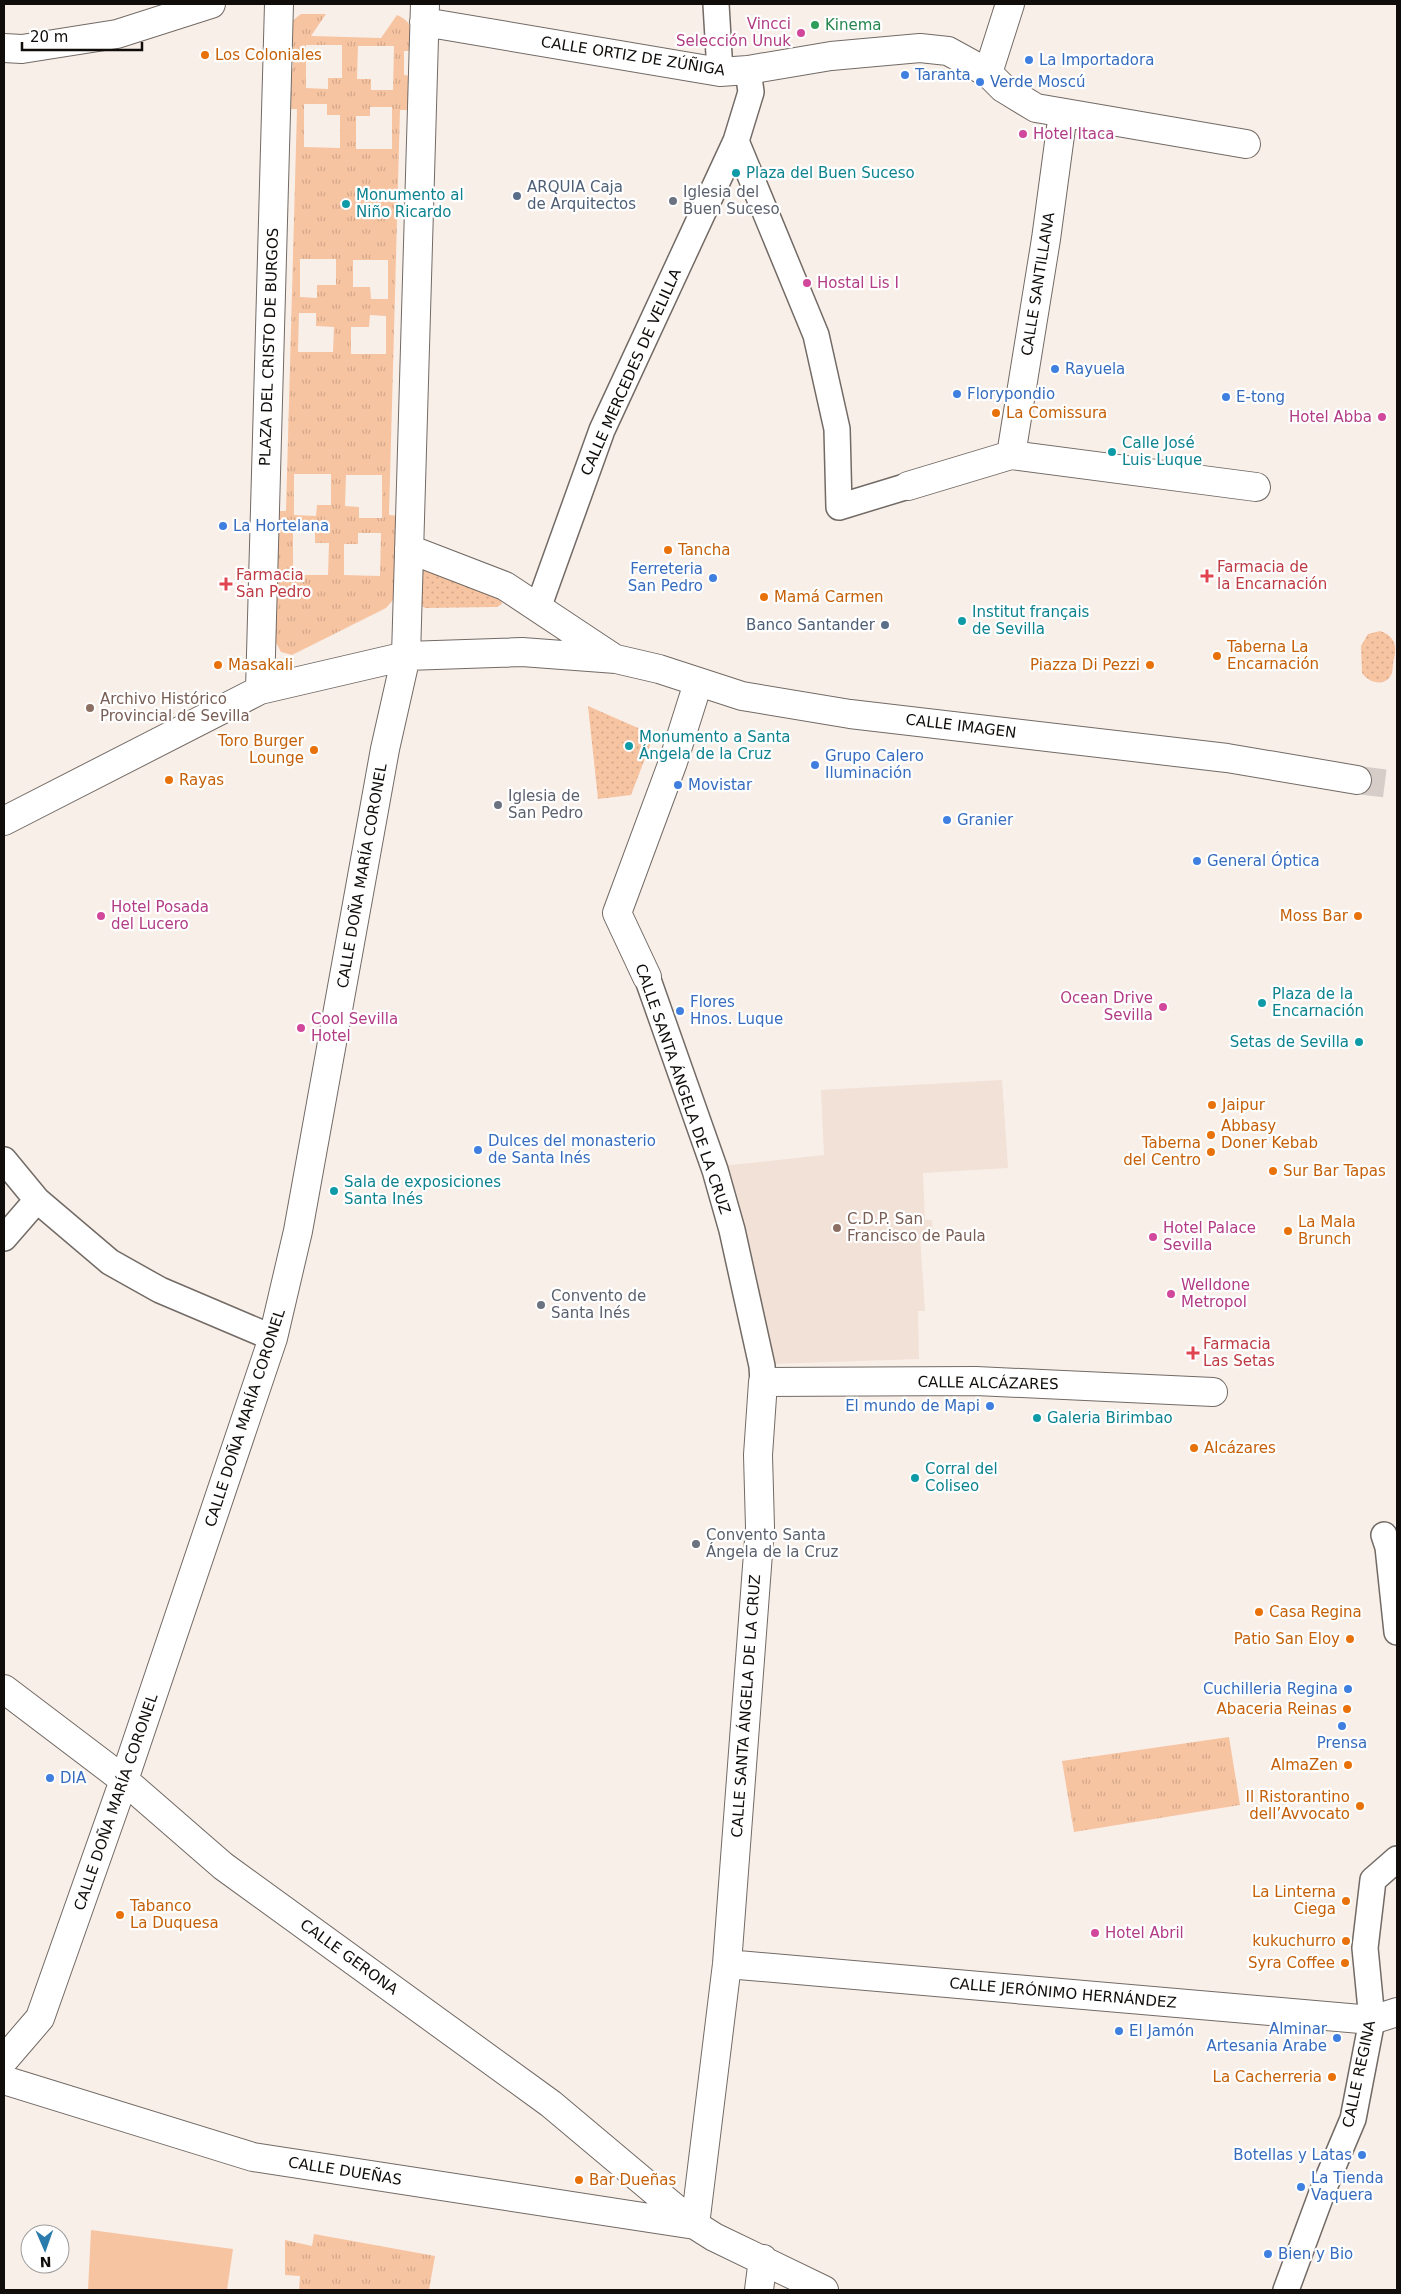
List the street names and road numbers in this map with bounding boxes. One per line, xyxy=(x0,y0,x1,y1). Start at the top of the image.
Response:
street label: CALLE ORTIZ DE ZÚÑIGA xyxy=(540,32,727,80)
street label: CALLE SANTILLANA xyxy=(1018,210,1058,357)
street label: PLAZA DEL CRISTO DE BURGOS xyxy=(256,228,282,466)
street label: CALLE MERCEDES DE VELILLA xyxy=(577,265,685,478)
street label: CALLE IMAGEN xyxy=(905,710,1017,742)
street label: CALLE DOÑA MARÍA CORONEL xyxy=(332,761,391,990)
street label: CALLE SANTA ÁNGELA DE LA CRUZ xyxy=(632,961,735,1217)
street label: CALLE DOÑA MARÍA CORONEL xyxy=(200,1306,289,1529)
street label: CALLE ALCÁZARES xyxy=(917,1372,1059,1393)
street label: CALLE SANTA ÁNGELA DE LA CRUZ xyxy=(727,1574,764,1838)
street label: CALLE DOÑA MARÍA CORONEL xyxy=(69,1690,162,1913)
street label: CALLE GERONA xyxy=(297,1915,402,1999)
street label: CALLE JERÓNIMO HERNÁNDEZ xyxy=(949,1973,1178,2012)
street label: CALLE REGINA xyxy=(1339,2018,1379,2129)
street label: CALLE DUEÑAS xyxy=(287,2152,403,2189)

